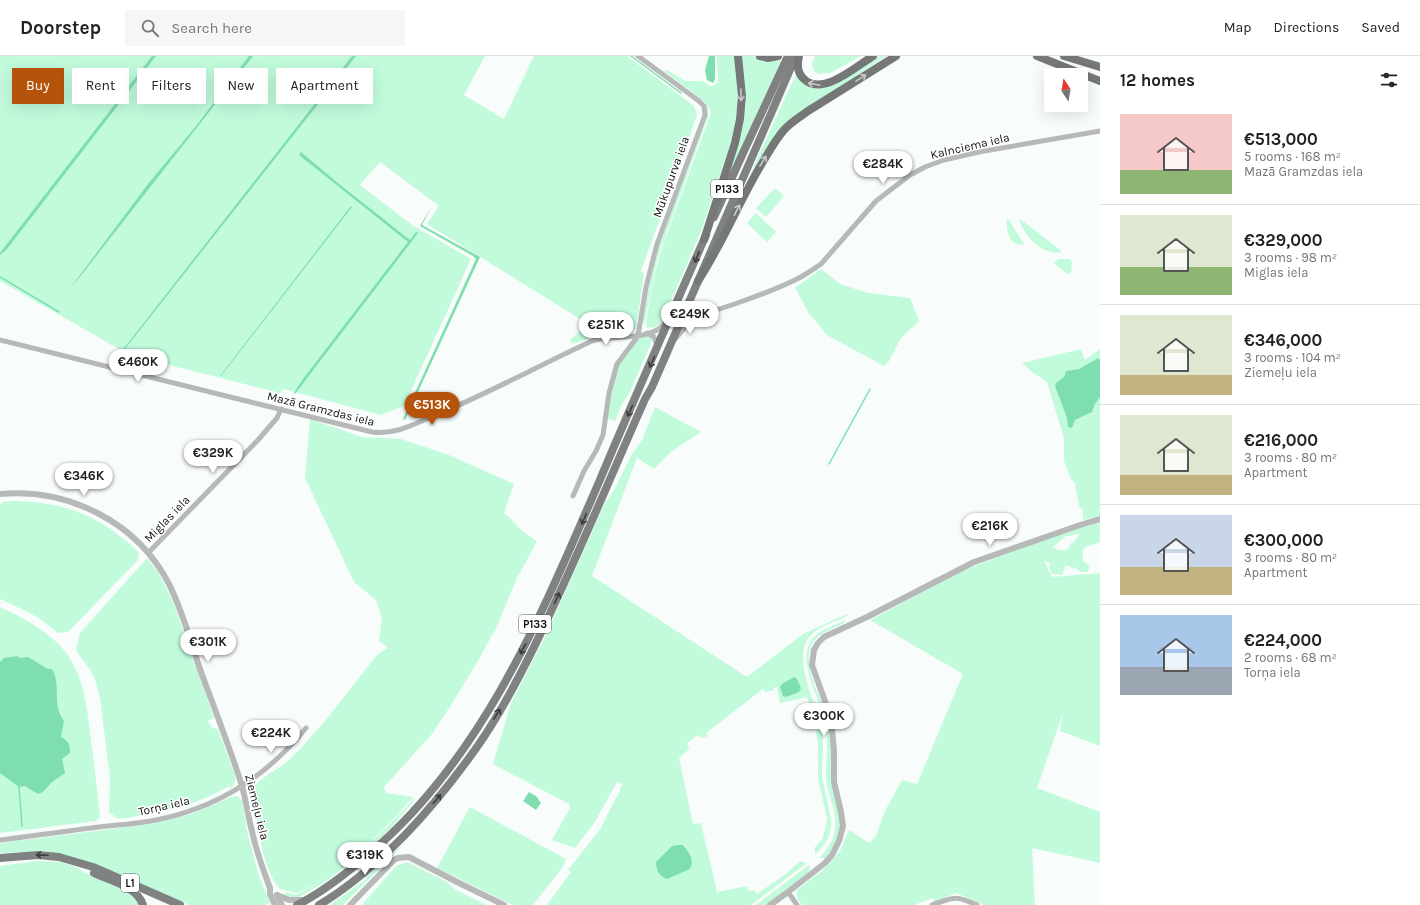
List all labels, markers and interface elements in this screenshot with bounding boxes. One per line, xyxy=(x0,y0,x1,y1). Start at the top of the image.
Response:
search box xyxy=(125,10,405,46)
text: Doorstep xyxy=(20,17,101,39)
icon: search xyxy=(139,17,161,39)
text: Search here xyxy=(171,19,252,37)
text: Map xyxy=(1224,19,1252,36)
text: Directions xyxy=(1274,19,1339,36)
text: Saved xyxy=(1361,19,1400,36)
chip: Buy xyxy=(12,68,64,104)
chip: Rent xyxy=(72,68,129,104)
chip: Filters xyxy=(137,68,206,104)
chip: New xyxy=(214,68,268,104)
chip: Apartment xyxy=(276,68,373,104)
north arrow xyxy=(1044,68,1088,112)
map controls xyxy=(1044,68,1088,112)
icon: filters xyxy=(1378,69,1400,91)
text: 12 homes xyxy=(1120,70,1195,90)
one-way arrow xyxy=(855,74,866,82)
one-way arrow xyxy=(808,79,821,87)
one-way arrow xyxy=(737,88,745,101)
text: €513,000 xyxy=(1244,129,1318,149)
street label: Kalnciema iela xyxy=(929,130,1011,162)
icon: home xyxy=(1152,130,1200,178)
street label: Mūkupurva iela xyxy=(650,135,692,219)
text: 5 rooms · 168 m² xyxy=(1244,149,1341,164)
pin: €284K xyxy=(855,151,911,185)
one-way arrow xyxy=(760,155,768,167)
text: €284K xyxy=(863,156,903,171)
text: Mazā Gramzdas iela xyxy=(1244,164,1363,179)
road number: P133 xyxy=(711,180,743,198)
one-way arrow xyxy=(734,204,741,216)
text: €329,000 xyxy=(1244,230,1323,250)
icon: home xyxy=(1152,231,1200,279)
one-way arrow xyxy=(693,250,700,262)
text: 3 rooms · 98 m² xyxy=(1244,250,1337,265)
text: Miglas iela xyxy=(1244,265,1308,280)
pin: €249K xyxy=(662,301,718,335)
text: €249K xyxy=(670,306,710,321)
pin: €251K xyxy=(578,312,634,346)
text: €251K xyxy=(588,317,624,332)
text: €346,000 xyxy=(1244,330,1322,350)
icon: home xyxy=(1152,331,1200,379)
pin: €460K xyxy=(110,349,166,383)
text: 3 rooms · 104 m² xyxy=(1244,350,1341,365)
text: €460K xyxy=(118,354,158,369)
one-way arrow xyxy=(648,355,655,367)
text: Ziemeļu iela xyxy=(1244,365,1317,380)
street label: Mazā Gramzdas iela xyxy=(266,389,376,429)
pin: €513K xyxy=(404,392,460,426)
text: €513K xyxy=(413,397,451,412)
one-way arrow xyxy=(626,404,633,416)
text: €216,000 xyxy=(1244,430,1318,450)
icon: home xyxy=(1152,431,1200,479)
pin: €329K xyxy=(185,440,241,474)
text: €329K xyxy=(193,445,233,460)
text: 3 rooms · 80 m² xyxy=(1244,450,1337,465)
pin: €346K xyxy=(56,463,112,497)
text: Apartment xyxy=(1244,465,1307,480)
text: €346K xyxy=(64,468,104,483)
street label: Miglas iela xyxy=(141,493,193,545)
one-way arrow xyxy=(579,512,587,524)
pin: €216K xyxy=(962,513,1018,547)
text: €216K xyxy=(971,518,1009,533)
text: €300,000 xyxy=(1244,530,1323,550)
icon: home xyxy=(1152,531,1200,579)
text: 3 rooms · 80 m² xyxy=(1244,550,1337,565)
text: Apartment xyxy=(1244,565,1307,580)
one-way arrow xyxy=(554,593,561,605)
road number: P133 xyxy=(519,615,551,633)
pin: €301K xyxy=(180,629,236,663)
text: €224,000 xyxy=(1244,630,1322,650)
icon: home xyxy=(1152,631,1200,679)
text: €301K xyxy=(189,634,227,649)
one-way arrow xyxy=(518,643,526,655)
text: 2 rooms · 68 m² xyxy=(1244,650,1337,665)
text: Torņa iela xyxy=(1244,665,1301,680)
pin: €300K xyxy=(796,703,852,737)
one-way arrow xyxy=(494,708,502,720)
text: €300K xyxy=(803,708,845,723)
pin: €224K xyxy=(243,720,299,754)
text: €224K xyxy=(251,725,291,740)
street label: Ziemeļu iela xyxy=(241,773,272,842)
street label: Torņa iela xyxy=(137,793,191,820)
one-way arrow xyxy=(433,794,442,804)
pin: €319K xyxy=(337,842,393,876)
text: €319K xyxy=(346,847,384,862)
one-way arrow xyxy=(36,852,49,859)
road number: L1 xyxy=(121,874,139,892)

